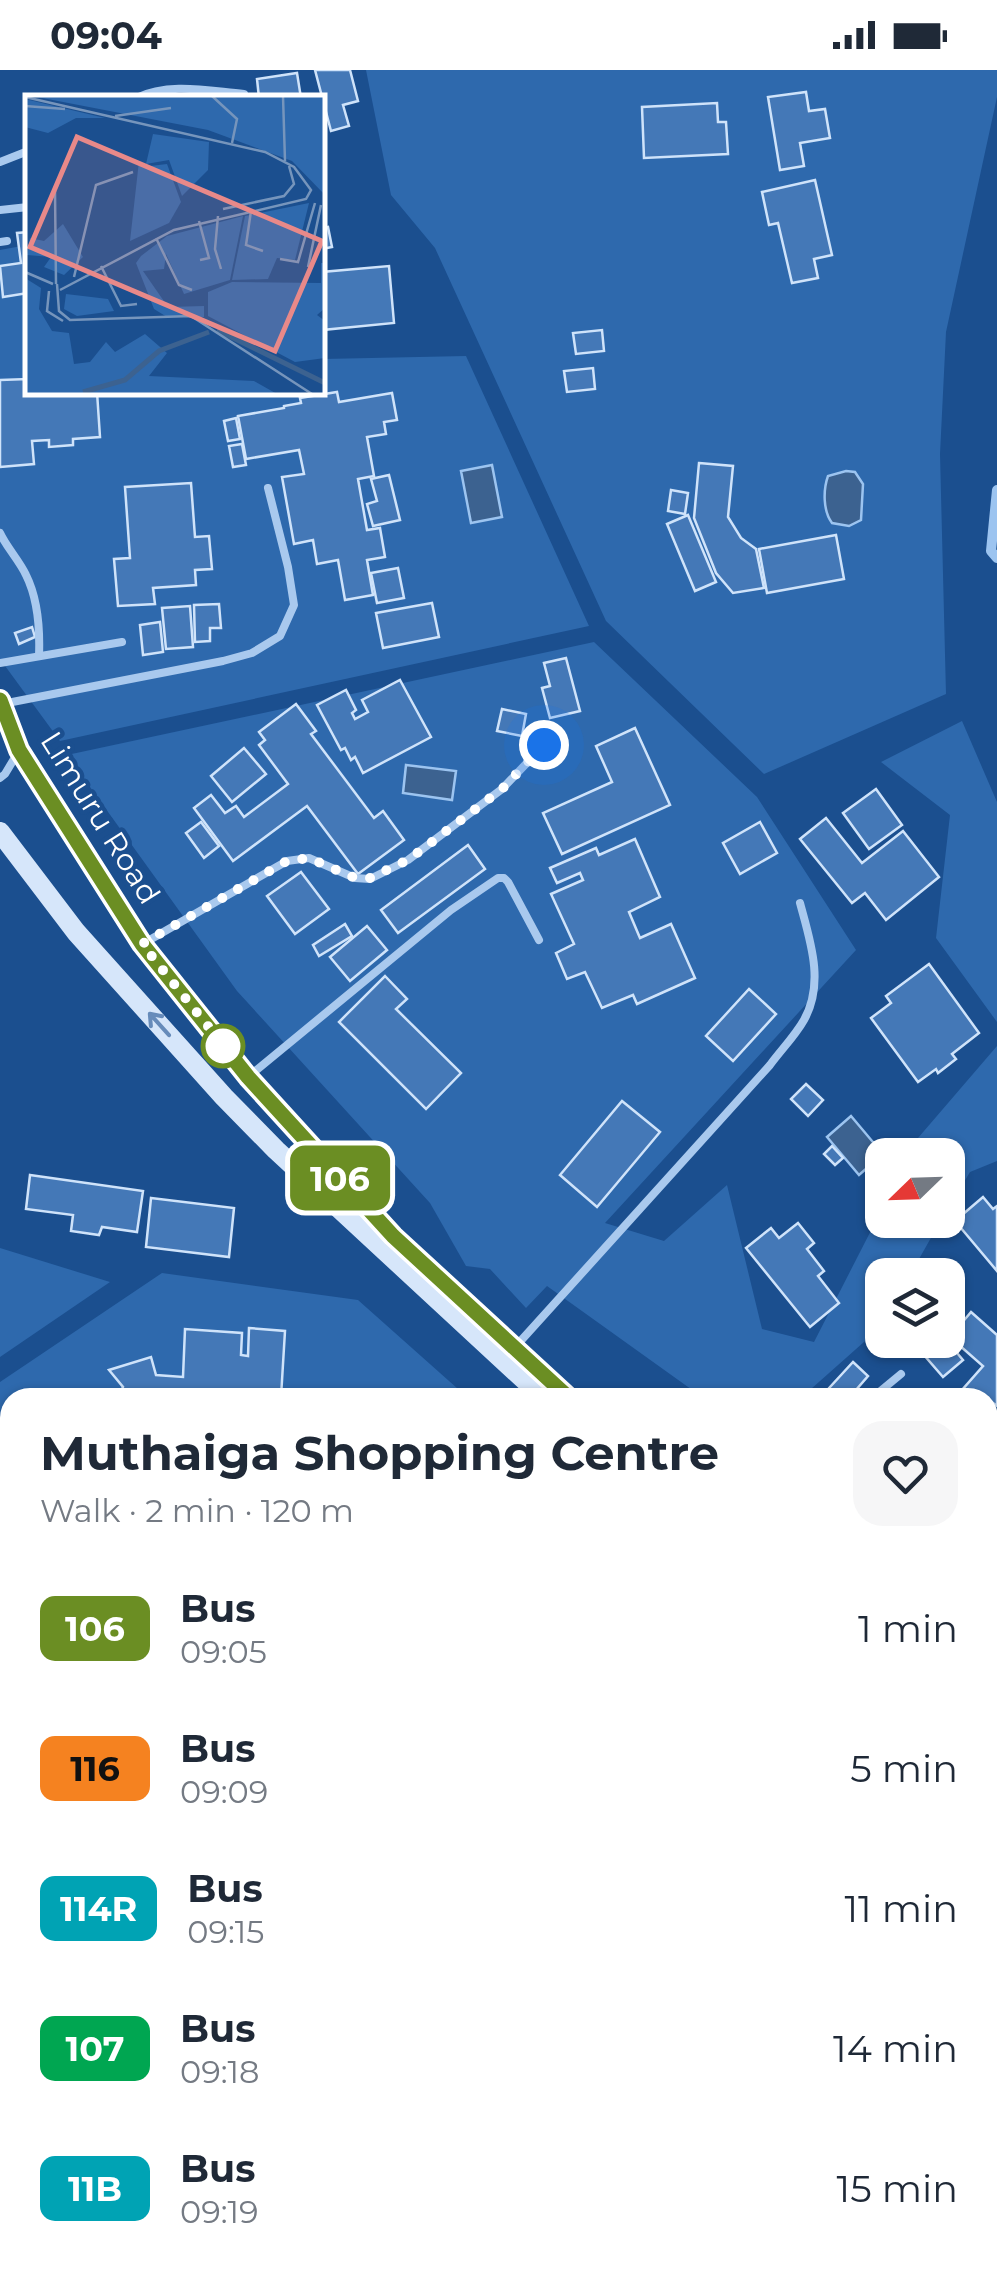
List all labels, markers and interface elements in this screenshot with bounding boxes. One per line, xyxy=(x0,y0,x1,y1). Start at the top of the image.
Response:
text: 09:04 xyxy=(50,12,162,59)
inset map xyxy=(25,95,325,395)
your location xyxy=(519,720,569,770)
street label: Limuru Road xyxy=(33,725,168,911)
one-way arrow xyxy=(147,1012,170,1037)
unlabelled marker xyxy=(202,1025,244,1067)
north arrow xyxy=(865,1138,965,1238)
map controls xyxy=(865,1138,965,1358)
line badge: 106 xyxy=(282,1146,398,1210)
text: 106 xyxy=(310,1157,370,1200)
button: layers xyxy=(865,1258,965,1358)
button: heart xyxy=(853,1421,958,1526)
text: Muthaiga Shopping Centre xyxy=(40,1424,719,1482)
text: Walk · 2 min · 120 m xyxy=(40,1491,354,1530)
text: Bus xyxy=(180,1585,255,1632)
text: 1 min xyxy=(858,1605,958,1652)
text: 106 xyxy=(65,1607,125,1650)
text: 09:05 xyxy=(180,1632,267,1671)
text: Bus xyxy=(180,1725,255,1772)
text: 5 min xyxy=(850,1745,958,1792)
text: 116 xyxy=(70,1747,120,1790)
text: 09:09 xyxy=(180,1772,268,1811)
text: Bus xyxy=(187,1865,263,1912)
text: 11 min xyxy=(844,1885,958,1932)
text: 114R xyxy=(60,1887,137,1930)
text: 09:15 xyxy=(187,1912,264,1951)
text: Bus xyxy=(180,2005,255,2052)
text: 14 min xyxy=(833,2025,958,2072)
text: 107 xyxy=(65,2027,125,2070)
text: 09:18 xyxy=(180,2052,259,2091)
text: Bus xyxy=(180,2145,255,2192)
text: 15 min xyxy=(837,2165,958,2212)
text: 11B xyxy=(68,2167,122,2210)
text: 09:19 xyxy=(180,2192,259,2231)

